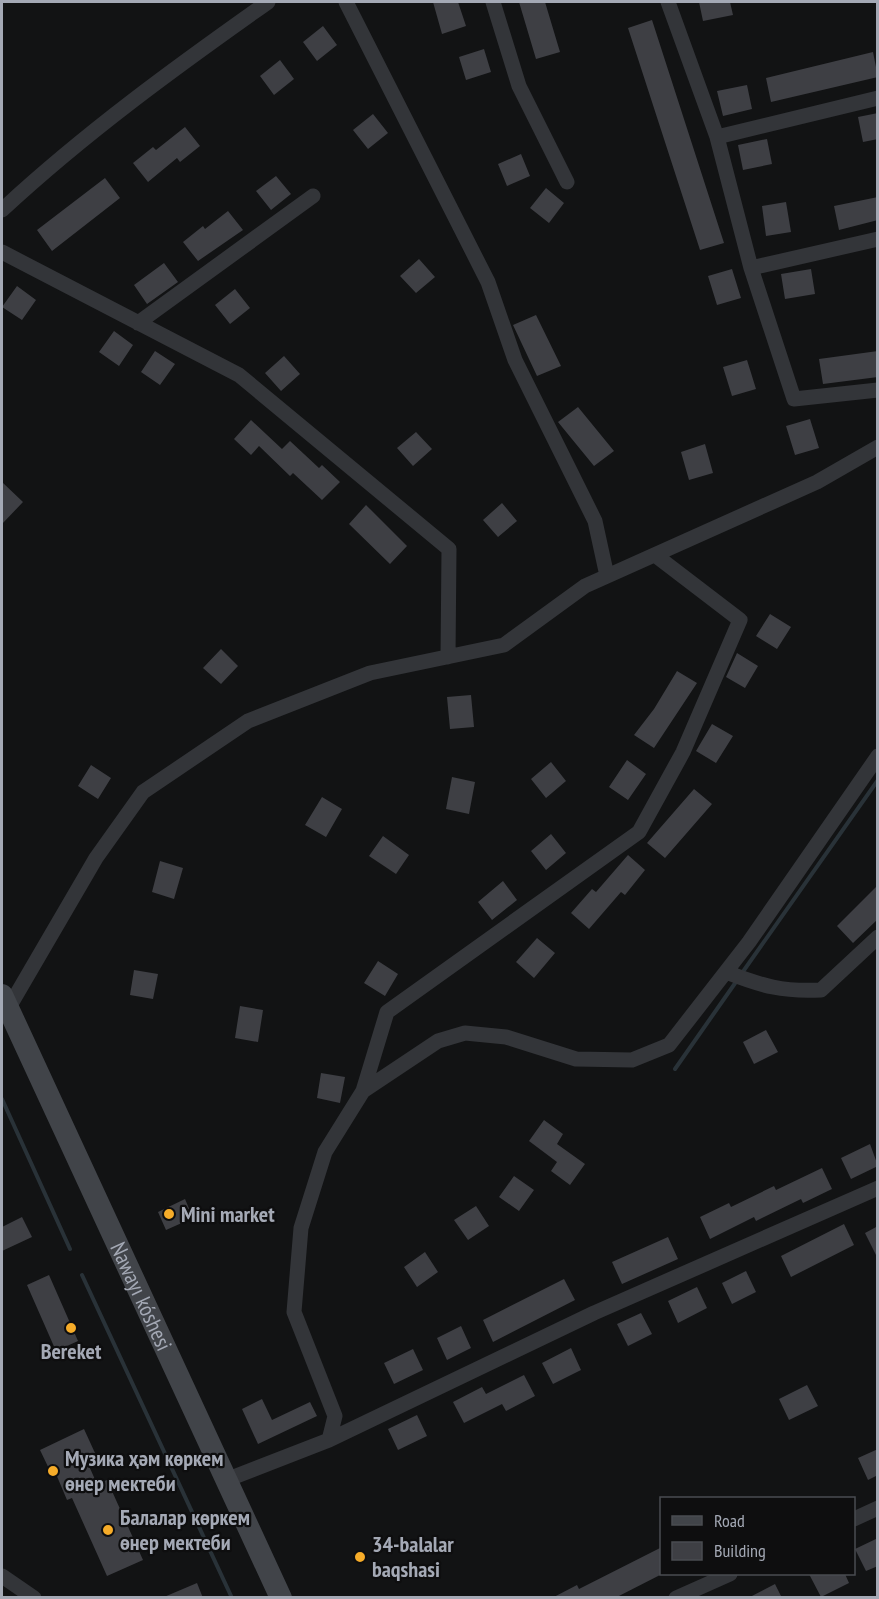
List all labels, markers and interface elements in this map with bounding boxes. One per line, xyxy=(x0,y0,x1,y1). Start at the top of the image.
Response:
place label: Mini market xyxy=(181,1200,275,1228)
marker: Mini market xyxy=(162,1207,176,1221)
street label: Nawayı kóshesi xyxy=(104,1238,179,1355)
marker: Bereket xyxy=(64,1321,78,1335)
place label: Bereket xyxy=(41,1337,102,1365)
place label: Музика ҳәм көркем өнер мектеби xyxy=(65,1444,223,1497)
marker: Музика ҳәм көркем өнер мектеби xyxy=(46,1464,60,1478)
legend xyxy=(660,1497,855,1575)
place label: Балалар көркем өнер мектеби xyxy=(120,1503,250,1556)
text: Road xyxy=(714,1509,745,1532)
marker: Балалар көркем өнер мектеби xyxy=(101,1523,115,1537)
place label: 34-balalar baqshasi xyxy=(372,1530,454,1583)
text: Building xyxy=(714,1539,766,1562)
marker: 34-balalar baqshasi xyxy=(353,1550,367,1564)

